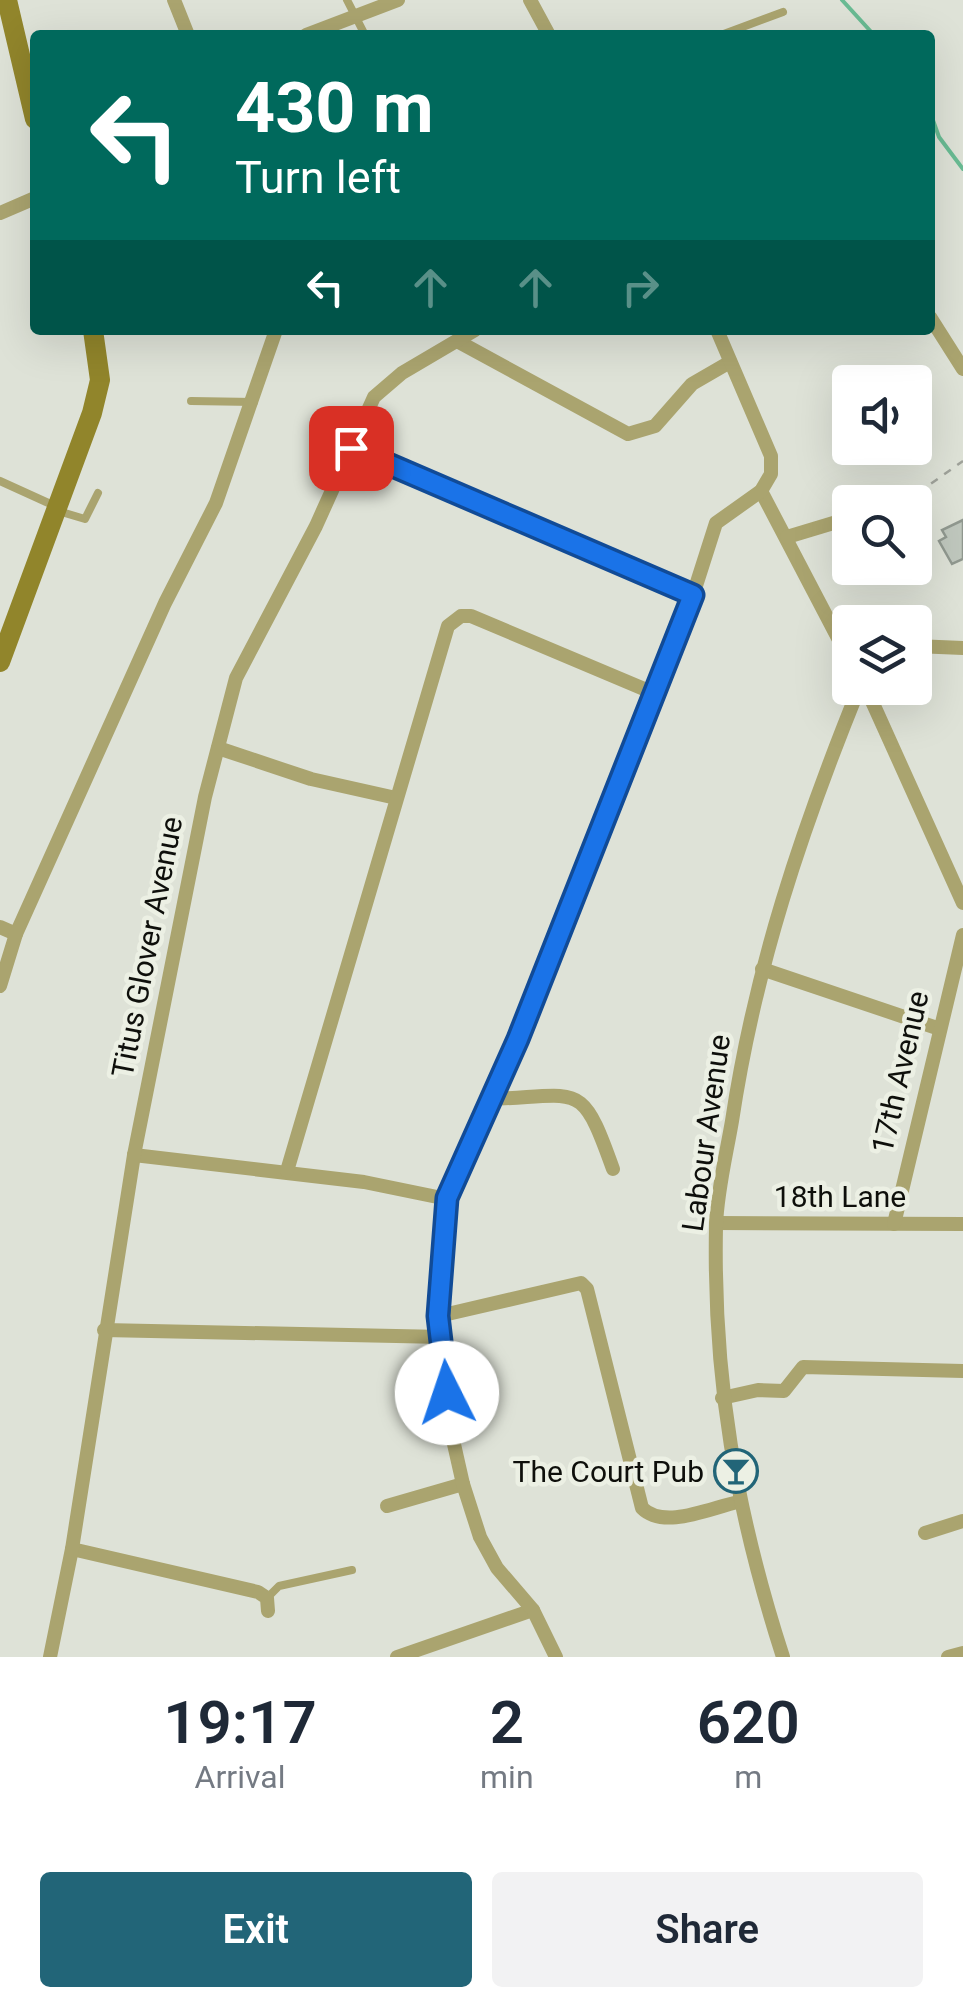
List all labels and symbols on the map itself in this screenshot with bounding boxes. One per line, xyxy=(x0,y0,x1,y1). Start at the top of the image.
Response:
pin xyxy=(309,406,394,491)
street label: Titus Glover Avenue xyxy=(105,814,189,1080)
street label: 17th Avenue xyxy=(864,987,936,1157)
street label: Labour Avenue xyxy=(675,1032,737,1234)
street label: 18th Lane xyxy=(774,1179,906,1214)
position arrow xyxy=(395,1341,499,1445)
bar icon: The Court Pub xyxy=(713,1448,759,1494)
place label: The Court Pub xyxy=(513,1454,704,1489)

